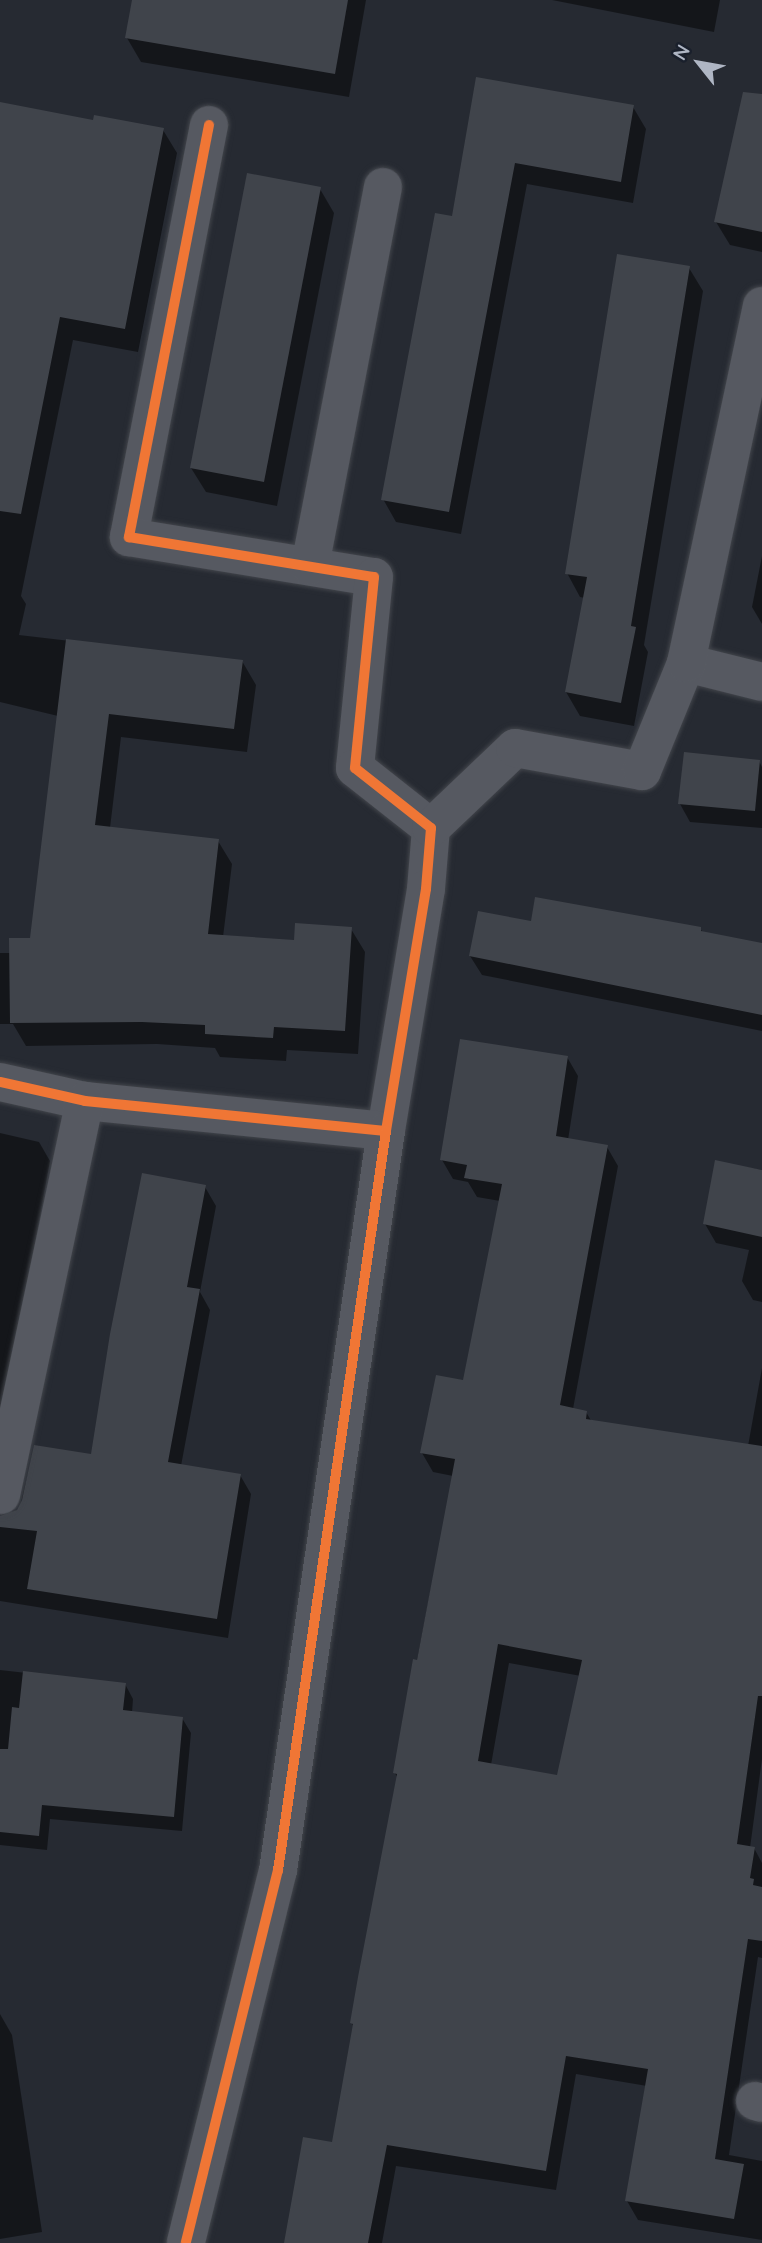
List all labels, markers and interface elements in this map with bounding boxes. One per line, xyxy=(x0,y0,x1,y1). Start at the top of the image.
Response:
north arrow xyxy=(664,28,734,98)
text: N xyxy=(667,40,695,64)

